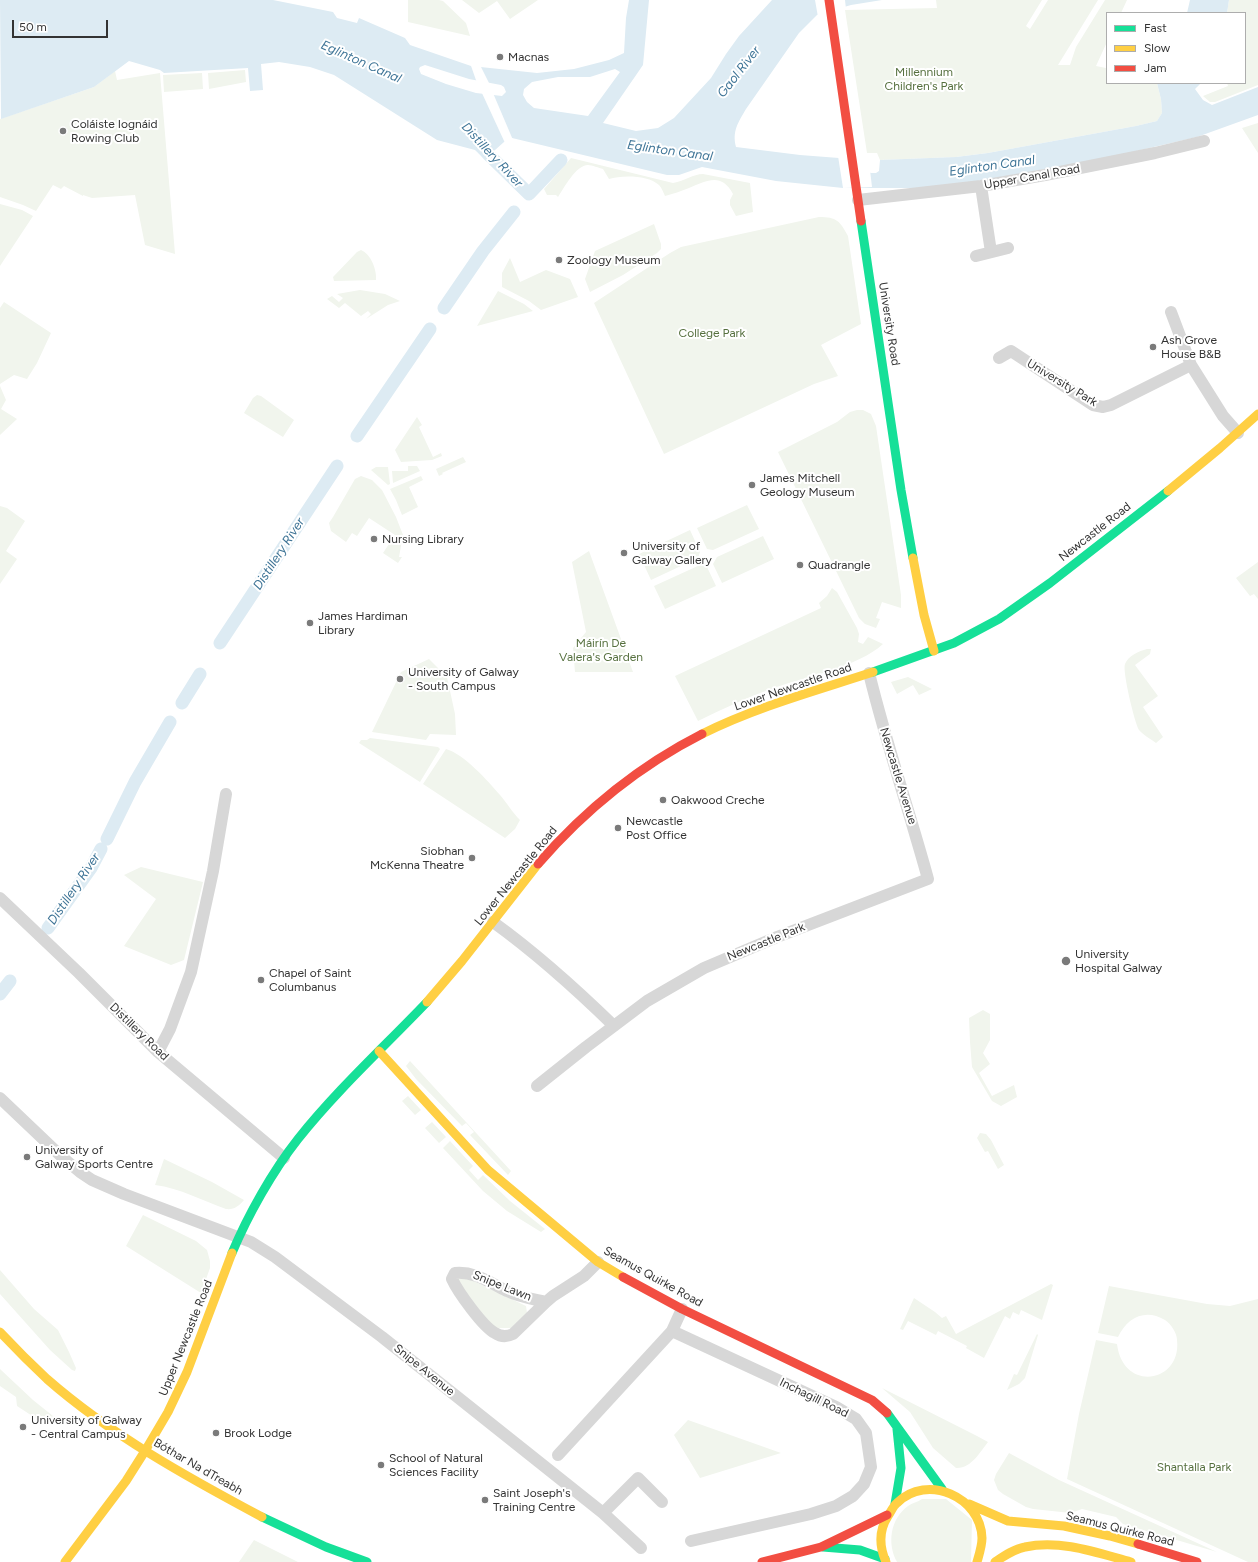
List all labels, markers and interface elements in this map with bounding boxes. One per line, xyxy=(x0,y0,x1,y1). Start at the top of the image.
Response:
scale bar xyxy=(14,12,110,38)
legend xyxy=(1106,12,1246,84)
text: 50 m xyxy=(19,20,47,34)
text: Fast xyxy=(1144,21,1167,35)
water label: Eglinton Canal xyxy=(318,37,404,87)
text: Slow xyxy=(1144,41,1170,55)
water label: Gaol River xyxy=(714,43,764,101)
place label: Macnas xyxy=(508,50,549,64)
marker: Macnas xyxy=(495,52,505,62)
text: Jam xyxy=(1144,61,1167,75)
park label: Millennium Children's Park xyxy=(885,65,963,93)
place label: Coláiste Iognáid Rowing Club xyxy=(71,117,158,145)
water label: Distillery River xyxy=(458,119,526,191)
marker: Coláiste Iognáid Rowing Club xyxy=(58,126,68,136)
water label: Eglinton Canal xyxy=(626,137,714,165)
water label: Eglinton Canal xyxy=(948,152,1036,180)
street label: Upper Canal Road xyxy=(983,161,1081,193)
place label: Zoology Museum xyxy=(567,253,660,267)
marker: Zoology Museum xyxy=(554,255,564,265)
street label: University Road xyxy=(875,281,903,367)
park label: College Park xyxy=(679,326,745,340)
place label: Ash Grove House B&B xyxy=(1161,333,1221,361)
marker: Ash Grove House B&B xyxy=(1148,342,1158,352)
street label: University Park xyxy=(1024,356,1100,410)
place label: James Mitchell Geology Museum xyxy=(760,471,854,499)
marker: James Mitchell Geology Museum xyxy=(747,480,757,490)
street label: Newcastle Road xyxy=(1056,499,1134,565)
water label: Distillery River xyxy=(250,515,308,593)
place label: Nursing Library xyxy=(382,532,464,546)
marker: Nursing Library xyxy=(369,534,379,544)
place label: University of Galway Gallery xyxy=(632,539,712,567)
marker: University of Galway Gallery xyxy=(619,548,629,558)
place label: Quadrangle xyxy=(808,558,870,572)
marker: Quadrangle xyxy=(795,560,805,570)
place label: James Hardiman Library xyxy=(318,609,408,637)
marker: James Hardiman Library xyxy=(305,618,315,628)
park label: Máirín De Valera's Garden xyxy=(559,636,643,664)
street label: Lower Newcastle Road xyxy=(732,660,854,714)
place label: University of Galway - South Campus xyxy=(408,665,519,693)
marker: University of Galway - South Campus xyxy=(395,674,405,684)
street label: Newcastle Avenue xyxy=(876,726,920,826)
place label: Oakwood Creche xyxy=(671,793,764,807)
marker: Oakwood Creche xyxy=(658,795,668,805)
place label: Newcastle Post Office xyxy=(626,814,687,842)
marker: Newcastle Post Office xyxy=(613,823,623,833)
street label: Lower Newcastle Road xyxy=(472,824,560,928)
place label: Siobhan McKenna Theatre xyxy=(370,844,464,872)
water label: Distillery River xyxy=(44,850,104,928)
marker: Siobhan McKenna Theatre xyxy=(467,853,477,863)
street label: Newcastle Park xyxy=(725,920,807,964)
place label: University Hospital Galway xyxy=(1075,947,1162,975)
marker: University Hospital Galway xyxy=(1060,955,1072,967)
place label: Chapel of Saint Columbanus xyxy=(269,966,352,994)
marker: Chapel of Saint Columbanus xyxy=(256,975,266,985)
street label: Distillery Road xyxy=(106,1000,172,1064)
place label: University of Galway Sports Centre xyxy=(35,1143,153,1171)
marker: University of Galway Sports Centre xyxy=(22,1152,32,1162)
street label: Seamus Quirke Road xyxy=(601,1244,705,1310)
street label: Snipe Lawn xyxy=(471,1268,533,1304)
street label: Upper Newcastle Road xyxy=(156,1278,216,1398)
street label: Snipe Avenue xyxy=(391,1341,457,1399)
street label: Inchagill Road xyxy=(777,1375,851,1421)
place label: University of Galway - Central Campus xyxy=(31,1413,142,1441)
marker: University of Galway - Central Campus xyxy=(18,1422,28,1432)
place label: Brook Lodge xyxy=(224,1426,292,1440)
marker: Brook Lodge xyxy=(211,1428,221,1438)
street label: Bóthar Na dTreabh xyxy=(151,1436,245,1498)
place label: School of Natural Sciences Facility xyxy=(389,1451,483,1479)
marker: School of Natural Sciences Facility xyxy=(376,1460,386,1470)
park label: Shantalla Park xyxy=(1157,1460,1231,1474)
place label: Saint Joseph's Training Centre xyxy=(493,1486,575,1514)
marker: Saint Joseph's Training Centre xyxy=(480,1495,490,1505)
street label: Seamus Quirke Road xyxy=(1064,1509,1176,1549)

